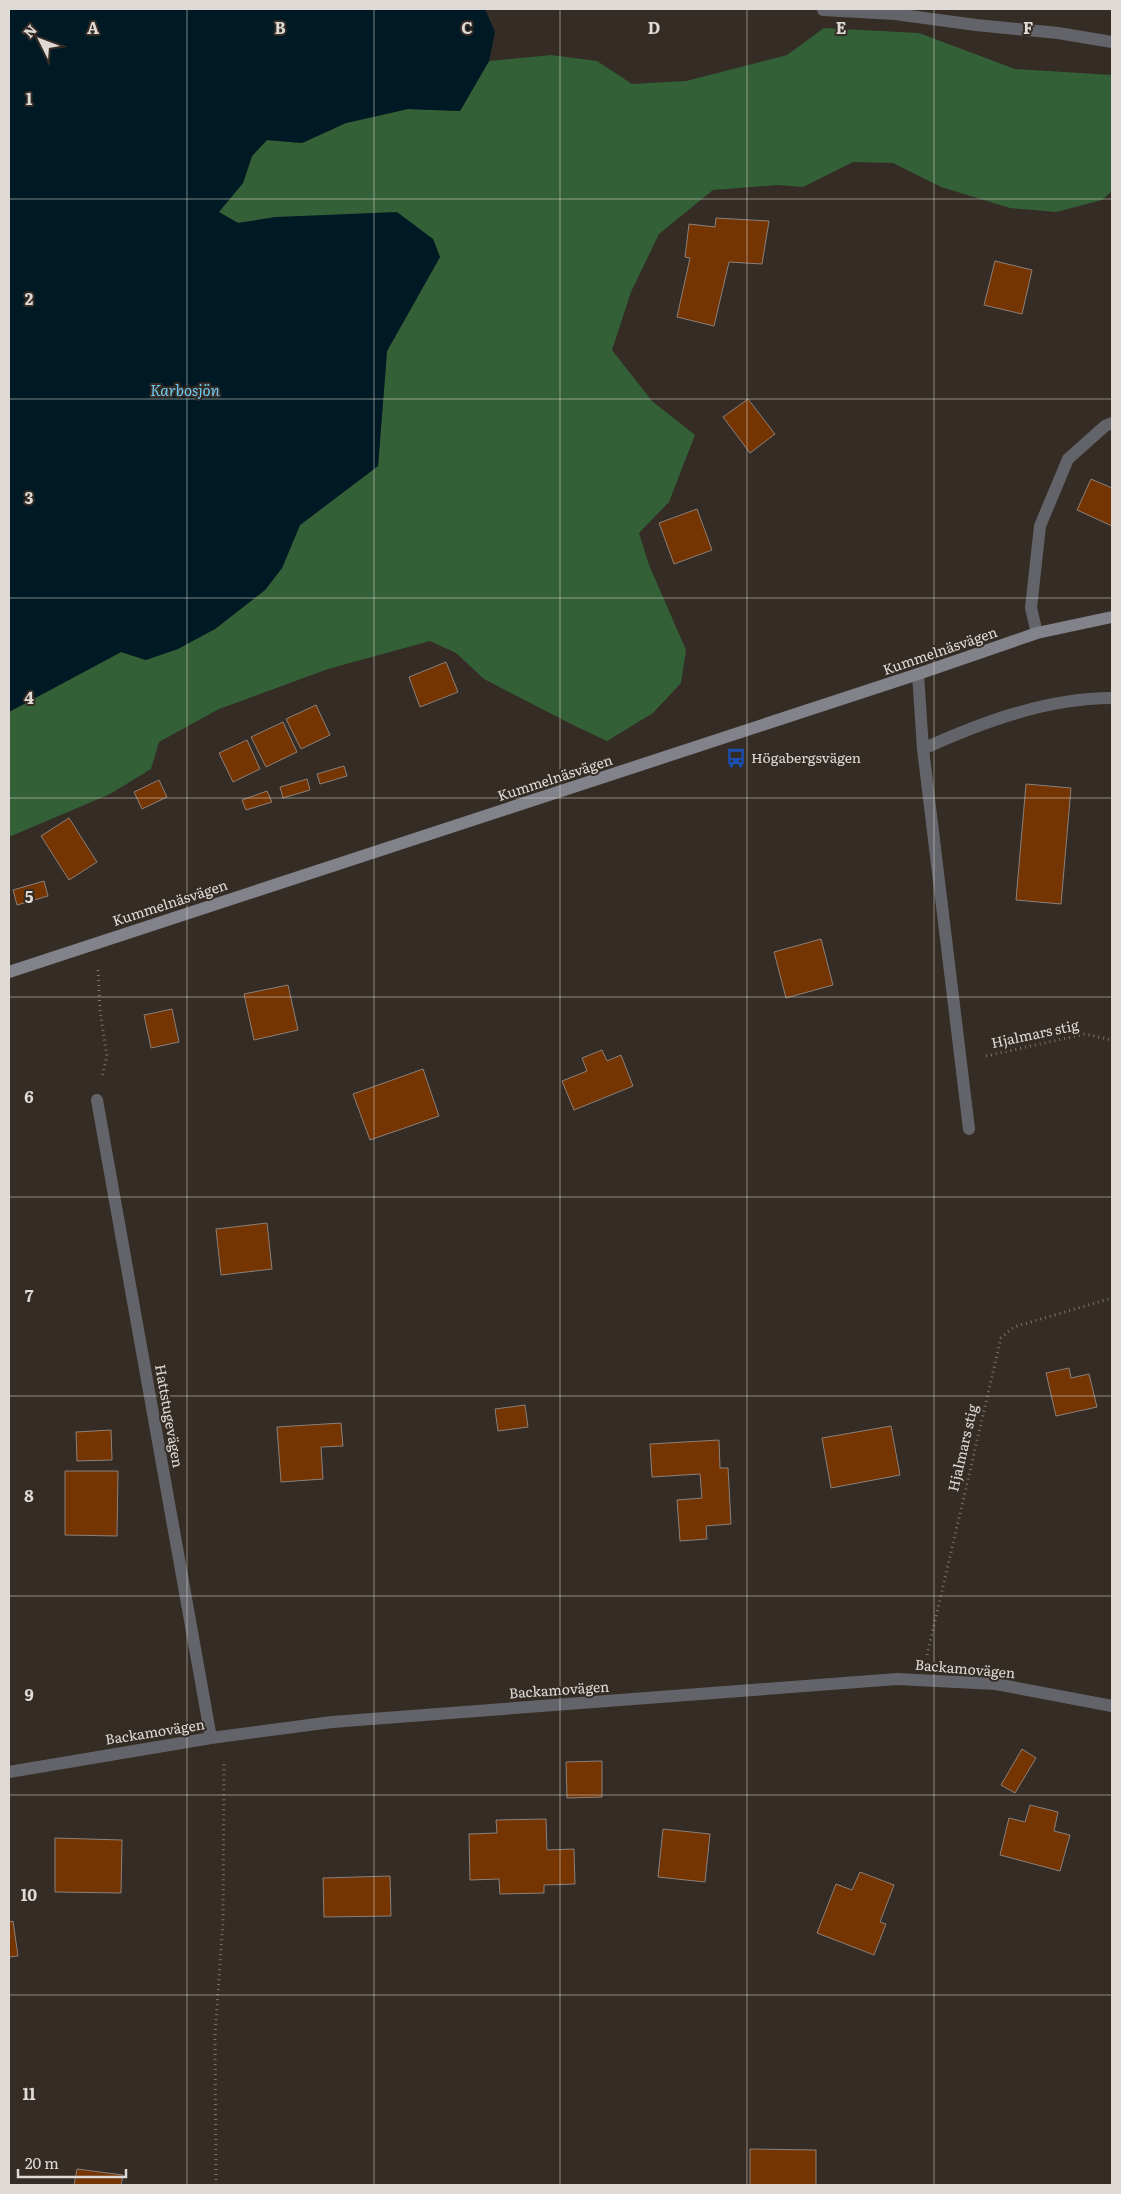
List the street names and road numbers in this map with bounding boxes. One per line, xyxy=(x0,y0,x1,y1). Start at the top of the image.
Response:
street label: Kummelnäsvägen xyxy=(880,621,1000,679)
street label: Kummelnäsvägen xyxy=(495,749,615,805)
street label: Kummelnäsvägen xyxy=(110,874,230,930)
street label: Hjalmars stig xyxy=(989,1014,1081,1052)
street label: Hattstugevägen xyxy=(151,1363,189,1469)
street label: Hjalmars stig xyxy=(942,1402,982,1493)
street label: Backamovägen xyxy=(914,1654,1016,1682)
street label: Backamovägen xyxy=(508,1676,610,1702)
street label: Backamovägen xyxy=(104,1713,206,1749)

